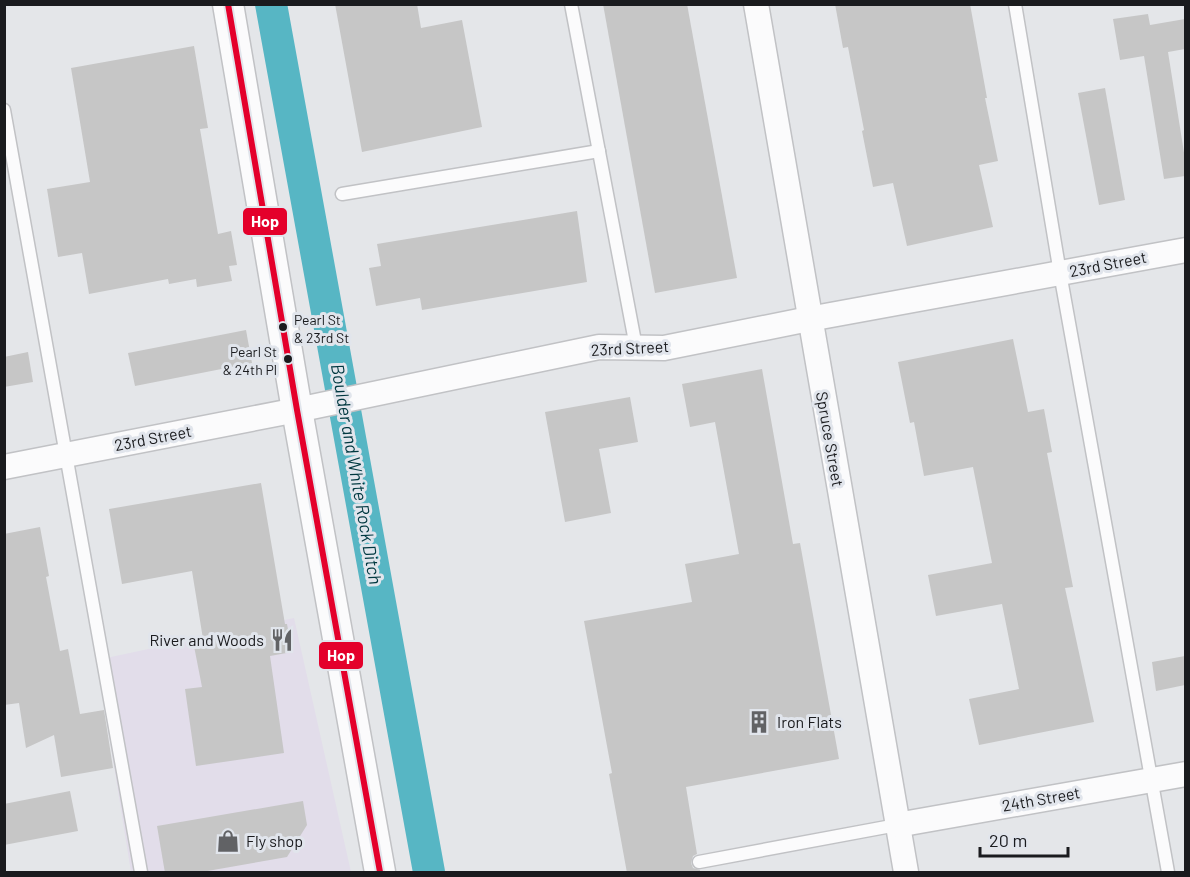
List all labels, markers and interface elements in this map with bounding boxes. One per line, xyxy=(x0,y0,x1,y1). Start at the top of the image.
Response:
line badge: Hop xyxy=(242,207,288,236)
text: Hop xyxy=(251,211,279,230)
street label: 23rd Street xyxy=(1068,247,1148,280)
place label: Pearl St & 23rd St xyxy=(294,311,349,346)
marker: Pearl St & 23rd St xyxy=(277,321,289,333)
street label: 23rd Street xyxy=(590,336,669,359)
place label: Pearl St & 24th Pl xyxy=(223,343,277,378)
marker: Pearl St & 24th Pl xyxy=(282,353,294,365)
water label: Boulder and White Rock Ditch xyxy=(327,362,387,586)
street label: Spruce Street xyxy=(813,390,848,488)
street label: 23rd Street xyxy=(113,421,193,454)
restaurant icon: River and Woods xyxy=(269,627,295,653)
place label: River and Woods xyxy=(149,630,264,649)
line badge: Hop xyxy=(318,641,364,670)
text: Hop xyxy=(327,645,355,664)
building icon: Iron Flats xyxy=(746,709,772,735)
place label: Iron Flats xyxy=(777,712,842,731)
street label: 24th Street xyxy=(1000,782,1081,815)
scale bar xyxy=(980,820,1068,858)
shop icon: Fly shop xyxy=(215,828,241,854)
text: 20 m xyxy=(989,829,1027,851)
place label: Fly shop xyxy=(246,831,303,850)

